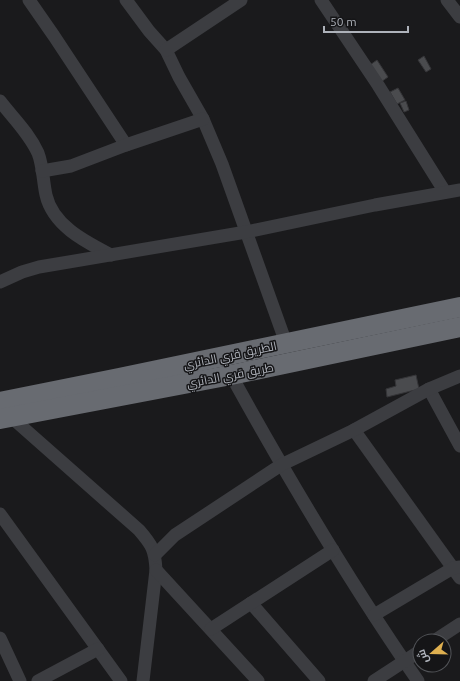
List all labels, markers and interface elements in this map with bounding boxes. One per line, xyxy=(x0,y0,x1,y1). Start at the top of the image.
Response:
scale bar xyxy=(324,8,408,34)
text: 50 m xyxy=(330,15,357,28)
street label: الطريق قري الدائري xyxy=(182,339,279,375)
street label: طريق قري الدائري xyxy=(185,360,275,394)
north arrow xyxy=(412,633,452,673)
text: ش xyxy=(415,647,432,665)

